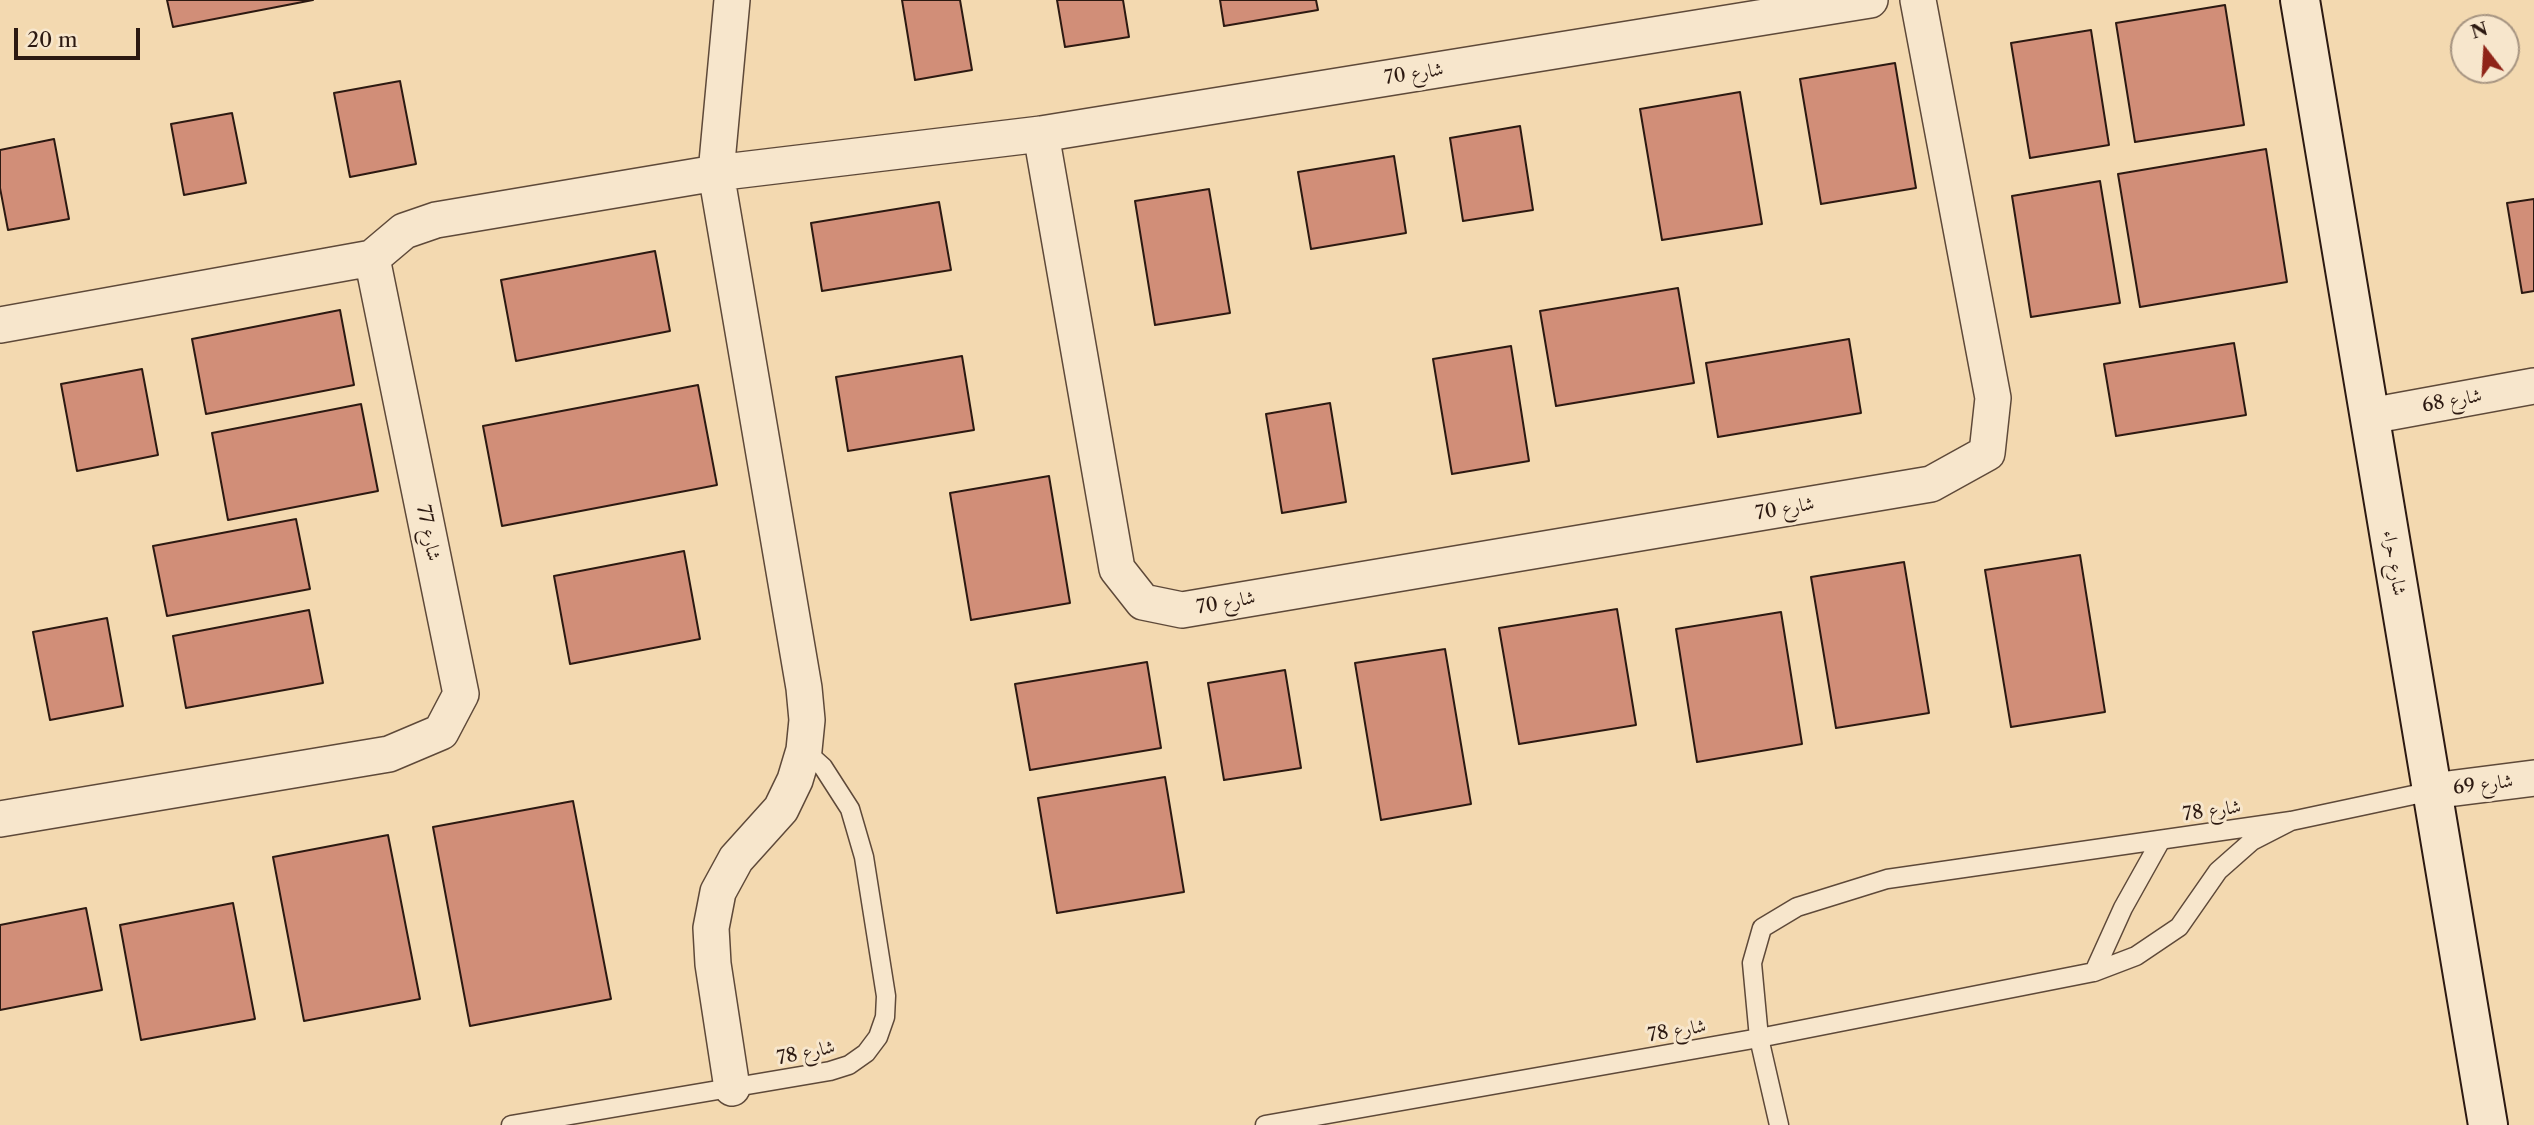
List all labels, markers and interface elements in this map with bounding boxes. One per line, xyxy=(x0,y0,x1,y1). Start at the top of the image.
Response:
scale bar xyxy=(18,14,144,58)
north arrow xyxy=(2450,14,2520,84)
text: N xyxy=(2468,17,2491,44)
text: 20 m xyxy=(27,27,78,52)
street label: شارع 70 xyxy=(1383,58,1445,90)
street label: شارع 68 xyxy=(2420,385,2484,417)
street label: شارع 70 xyxy=(1754,493,1816,525)
street label: شارع 77 xyxy=(411,503,445,563)
street label: شارع حراء xyxy=(2378,529,2410,597)
street label: شارع 70 xyxy=(1195,587,1257,619)
street label: شارع 69 xyxy=(2452,770,2514,800)
street label: شارع 78 xyxy=(2181,796,2243,826)
street label: شارع 78 xyxy=(1646,1015,1708,1047)
street label: شارع 78 xyxy=(775,1036,837,1070)

